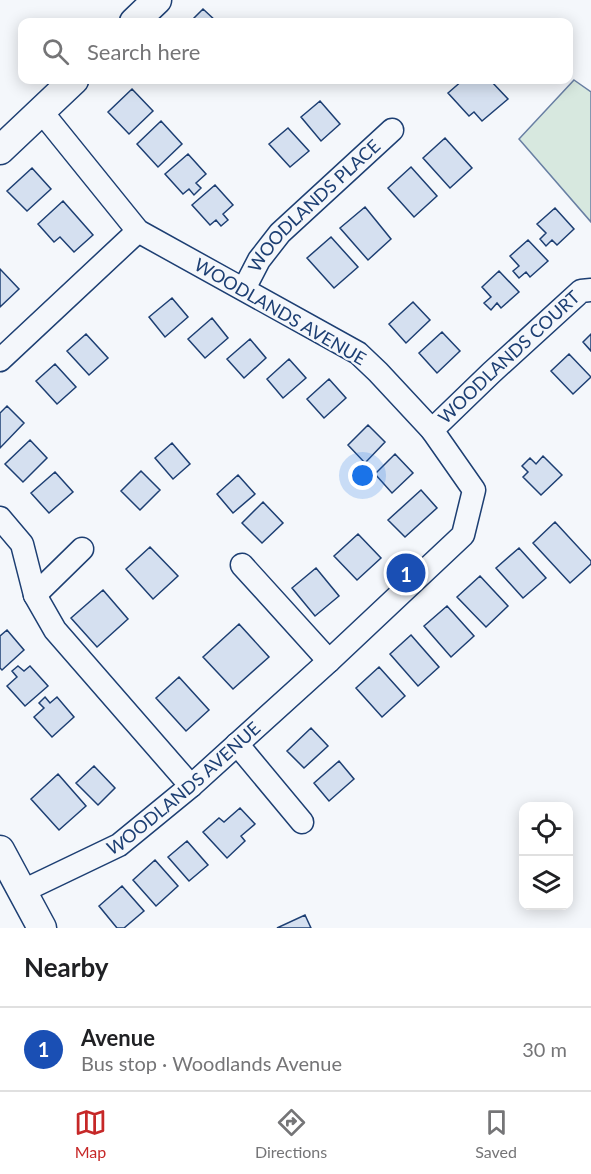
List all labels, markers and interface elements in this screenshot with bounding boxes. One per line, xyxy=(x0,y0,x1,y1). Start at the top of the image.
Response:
search box xyxy=(18,18,573,84)
icon: search xyxy=(39,35,72,68)
text: Search here xyxy=(87,38,200,65)
street label: WOODLANDS PLACE xyxy=(243,134,384,275)
street label: WOODLANDS AVENUE xyxy=(191,253,370,369)
street label: WOODLANDS COURT xyxy=(433,285,584,428)
your location xyxy=(348,461,377,490)
pin: 1 xyxy=(386,550,426,596)
street label: WOODLANDS AVENUE xyxy=(103,717,264,859)
map controls xyxy=(519,802,573,910)
button: locate xyxy=(519,802,573,856)
button: layers xyxy=(519,856,573,910)
text: Nearby xyxy=(24,951,109,983)
text: Avenue xyxy=(81,1024,155,1051)
text: 1 xyxy=(38,1037,49,1061)
text: 30 m xyxy=(522,1037,567,1061)
text: Bus stop · Woodlands Avenue xyxy=(81,1051,342,1075)
tab: Map xyxy=(74,1106,107,1161)
tab: Directions xyxy=(255,1106,327,1161)
tab: Saved xyxy=(475,1106,517,1161)

